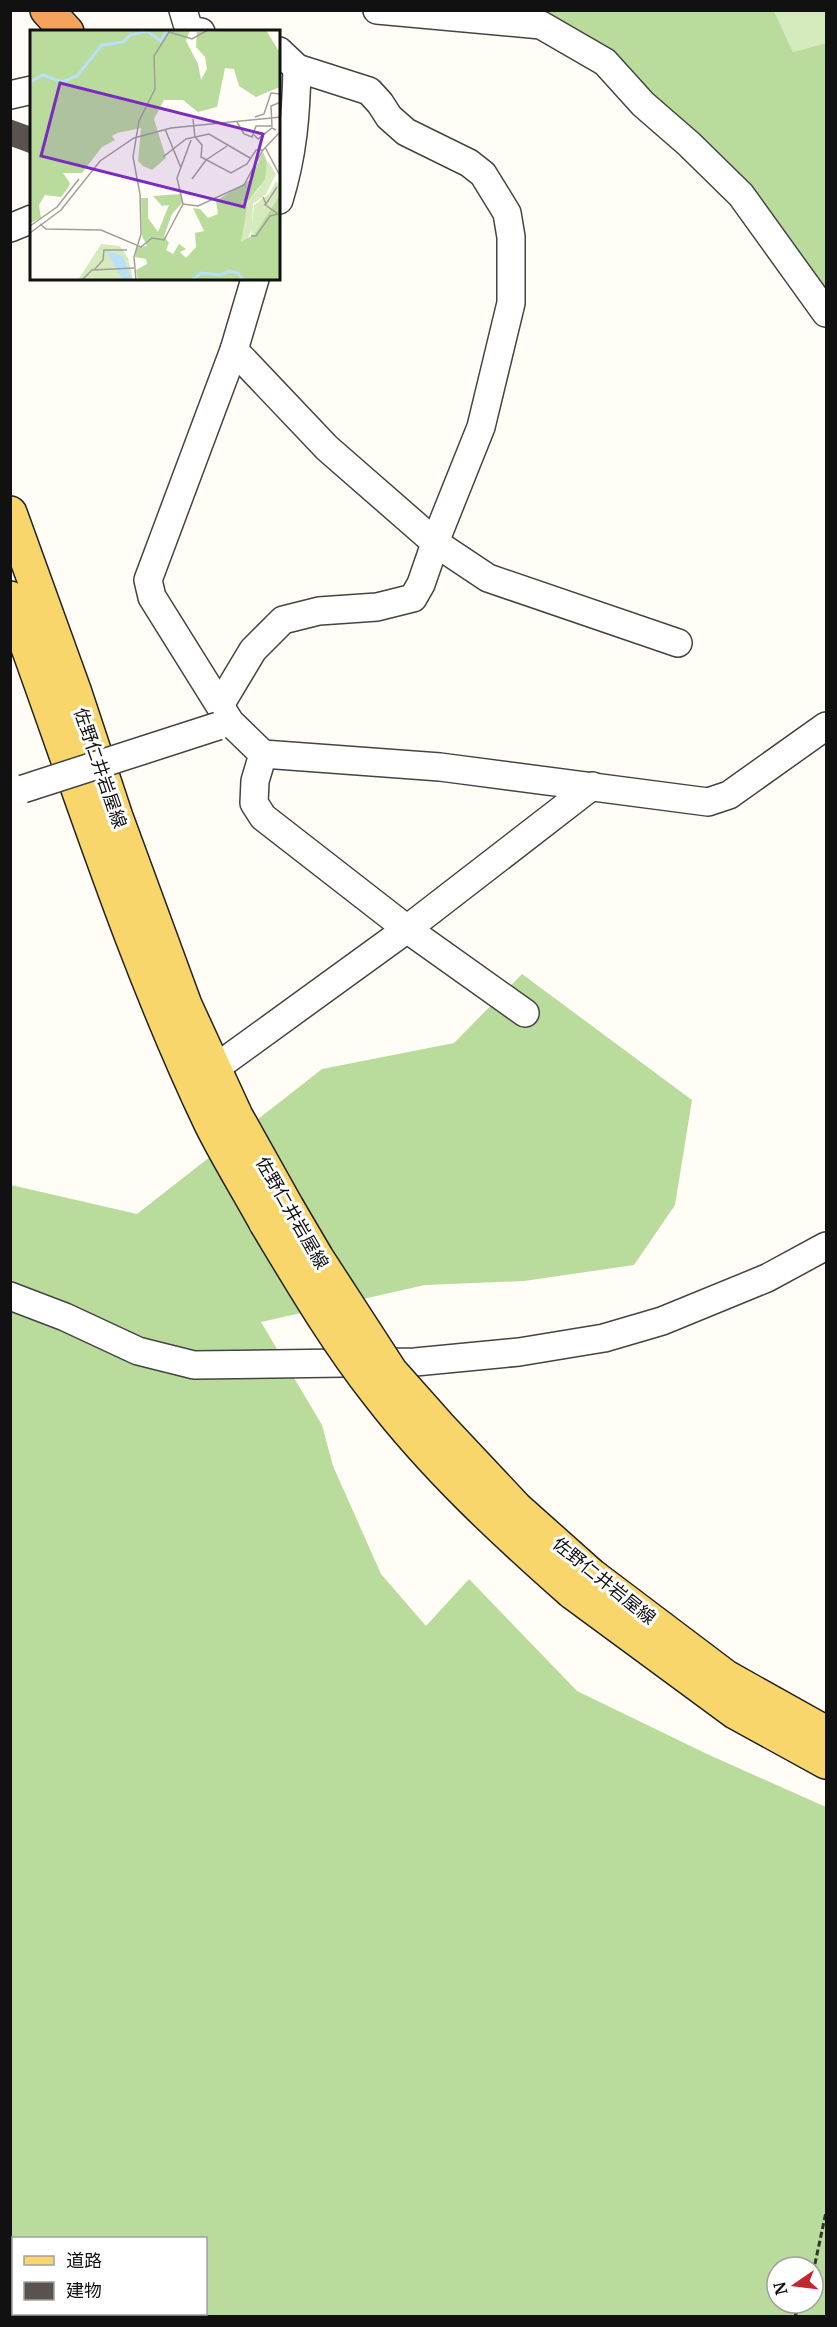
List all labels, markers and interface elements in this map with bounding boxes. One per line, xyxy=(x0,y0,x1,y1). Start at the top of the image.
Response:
inset map xyxy=(30,30,280,280)
street label: 佐野仁井岩屋線 xyxy=(69,705,132,831)
street label: 佐野仁井岩屋線 xyxy=(251,1152,334,1273)
street label: 佐野仁井岩屋線 xyxy=(548,1532,661,1629)
legend xyxy=(12,2237,207,2315)
text: 道路 xyxy=(66,2249,102,2272)
north arrow xyxy=(765,2255,825,2315)
text: 建物 xyxy=(66,2279,102,2302)
text: N xyxy=(769,2280,792,2297)

